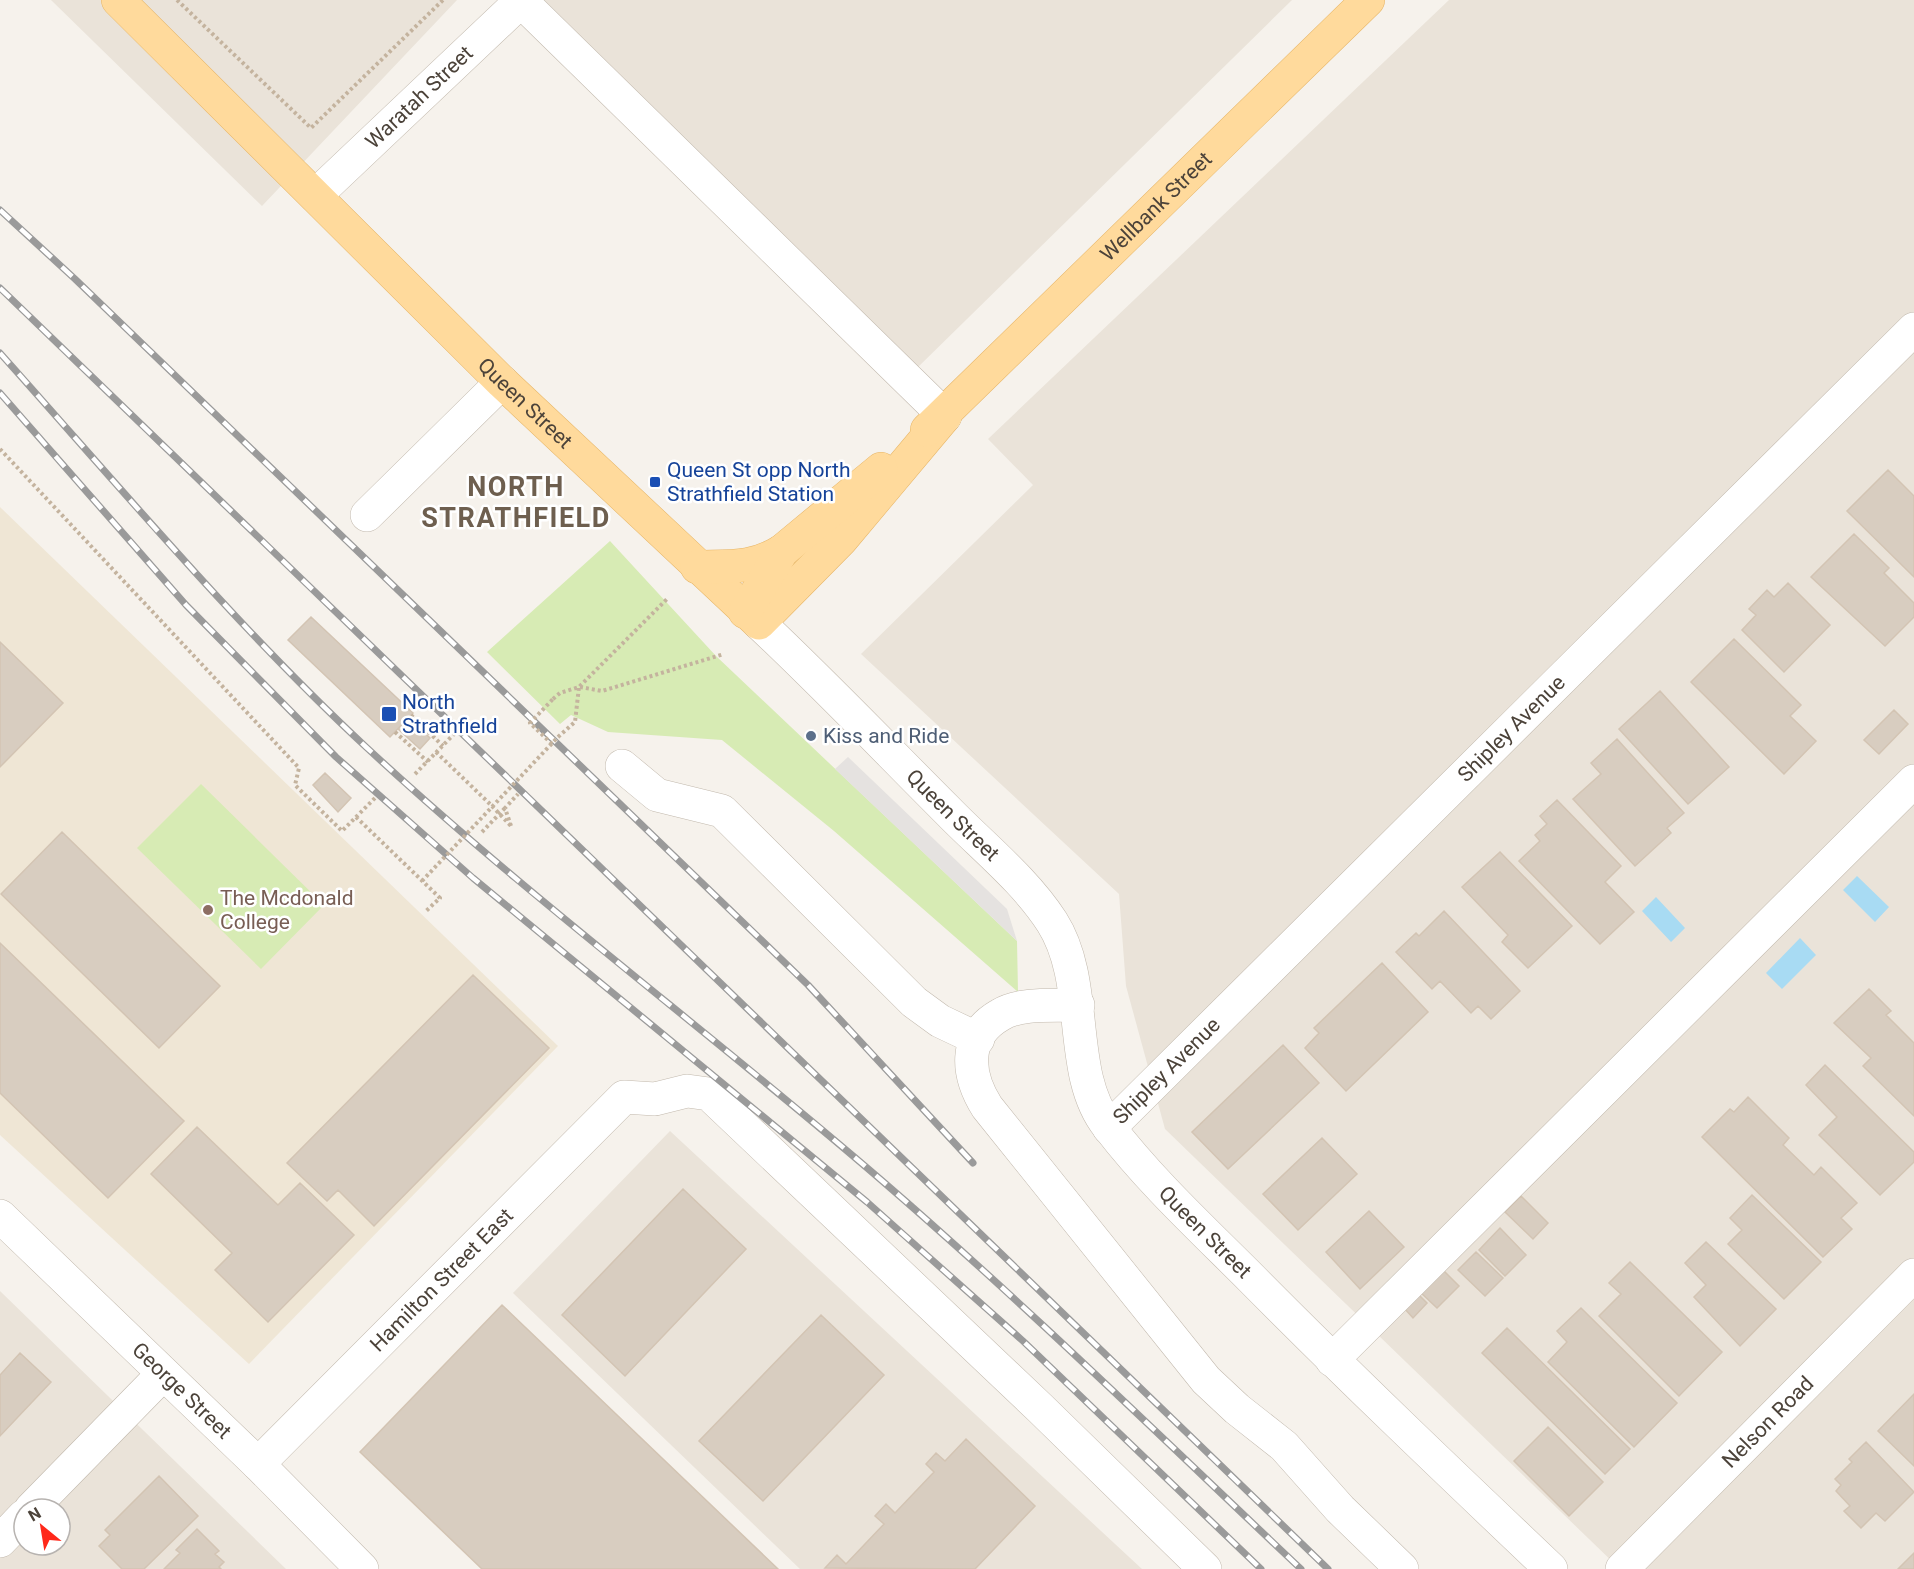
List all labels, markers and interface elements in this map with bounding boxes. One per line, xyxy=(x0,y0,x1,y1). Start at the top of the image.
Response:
street label: Waratah Street xyxy=(361,41,478,154)
street label: Wellbank Street xyxy=(1096,147,1217,266)
street label: Queen Street xyxy=(473,353,577,454)
place label: Queen St opp North Strathfield Station xyxy=(667,458,850,506)
district label: NORTH STRATHFIELD xyxy=(421,471,611,534)
marker: Queen St opp North Strathfield Station xyxy=(648,475,662,489)
street label: Shipley Avenue xyxy=(1453,670,1570,787)
place label: North Strathfield xyxy=(402,690,498,738)
marker: North Strathfield xyxy=(380,705,398,723)
place label: Kiss and Ride xyxy=(823,724,949,748)
marker: Kiss and Ride xyxy=(804,729,818,743)
street label: Queen Street xyxy=(901,764,1004,866)
place label: The Mcdonald College xyxy=(220,886,354,934)
marker: The Mcdonald College xyxy=(201,903,215,917)
street label: Shipley Avenue xyxy=(1108,1013,1225,1129)
street label: Queen Street xyxy=(1154,1181,1256,1283)
street label: Hamilton Street East xyxy=(365,1203,518,1356)
street label: George Street xyxy=(127,1338,236,1444)
street label: Nelson Road xyxy=(1717,1371,1818,1473)
north arrow xyxy=(12,1497,72,1557)
text: N xyxy=(25,1503,44,1525)

